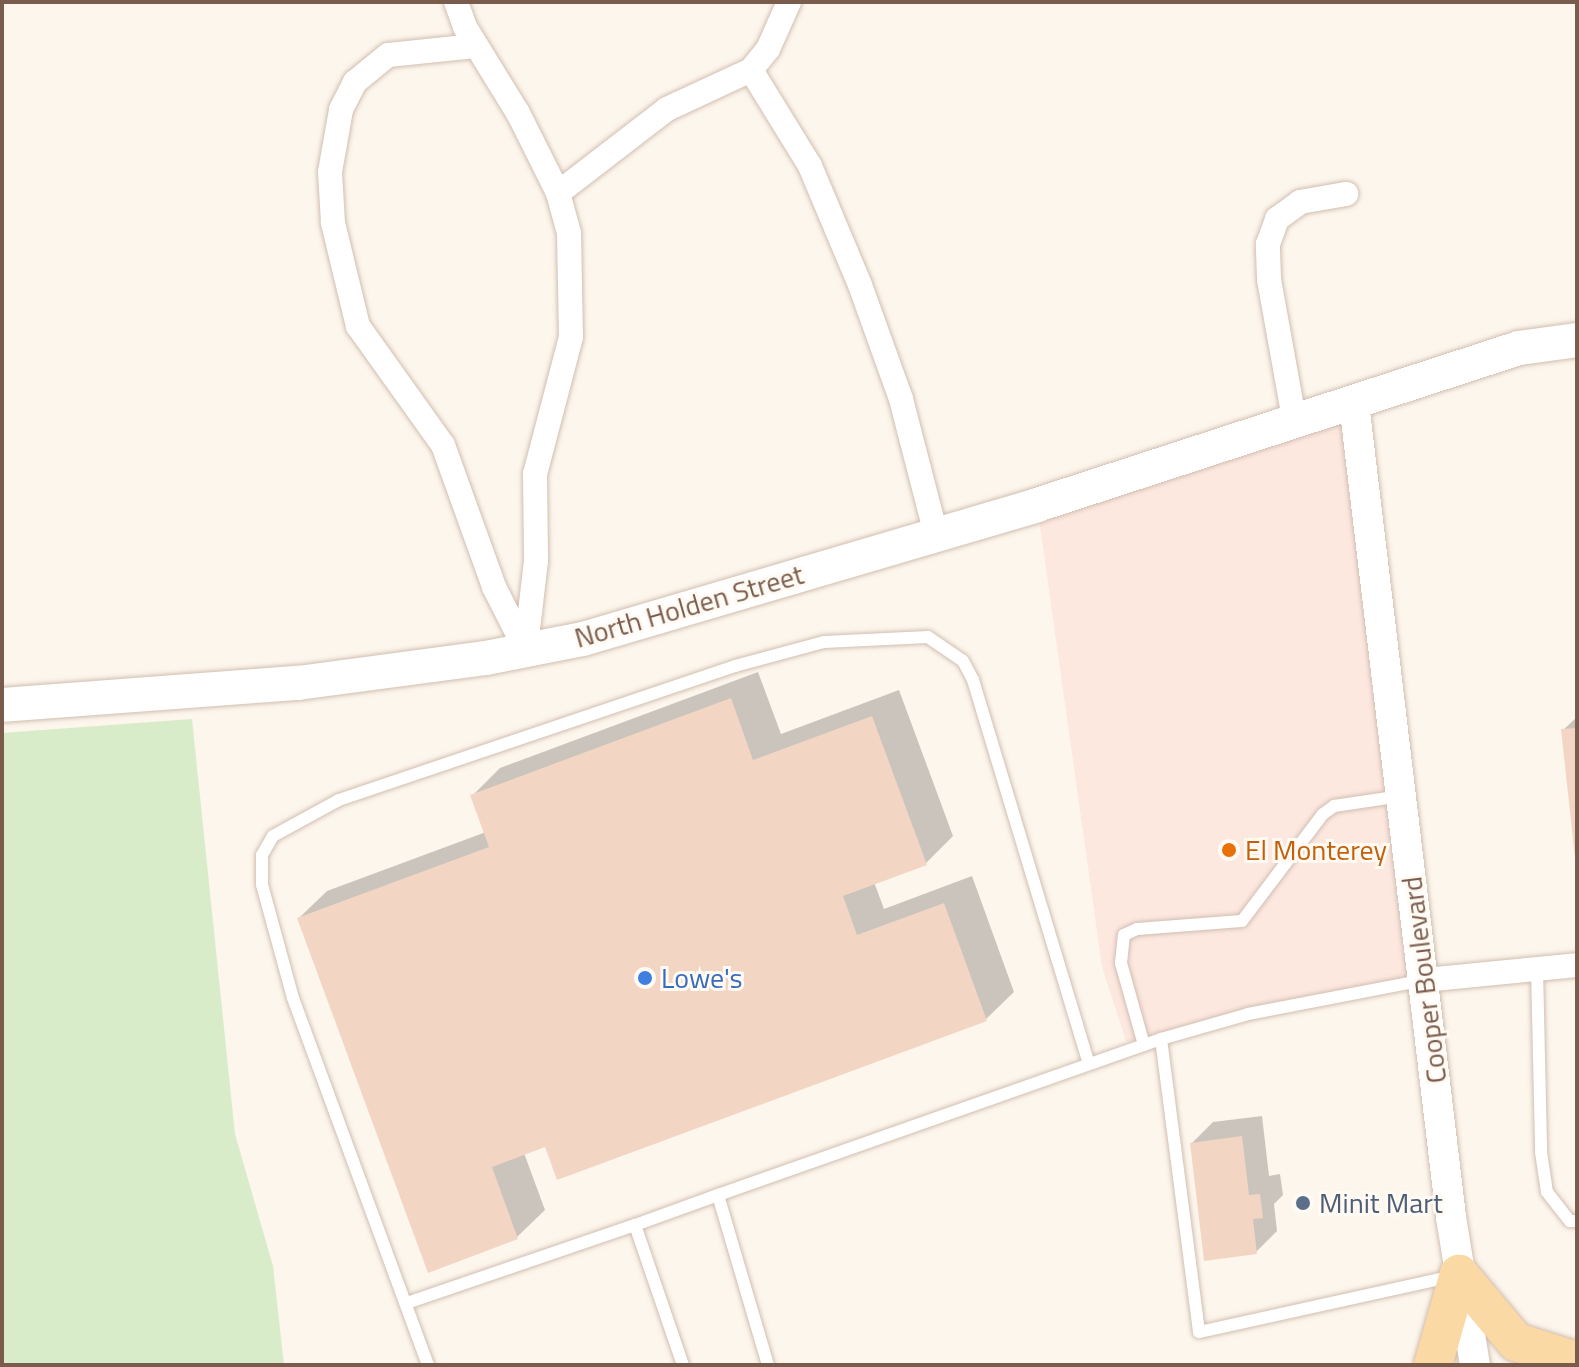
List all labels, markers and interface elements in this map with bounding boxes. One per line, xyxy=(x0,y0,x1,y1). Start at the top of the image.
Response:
street label: North Holden Street xyxy=(571,557,807,655)
place label: El Monterey xyxy=(1245,833,1387,867)
marker: El Monterey xyxy=(1220,841,1238,859)
street label: Cooper Boulevard xyxy=(1395,875,1453,1085)
place label: Lowe's xyxy=(661,961,743,995)
marker: Lowe's xyxy=(636,969,654,987)
place label: Minit Mart xyxy=(1319,1186,1443,1220)
marker: Minit Mart xyxy=(1294,1194,1312,1212)

